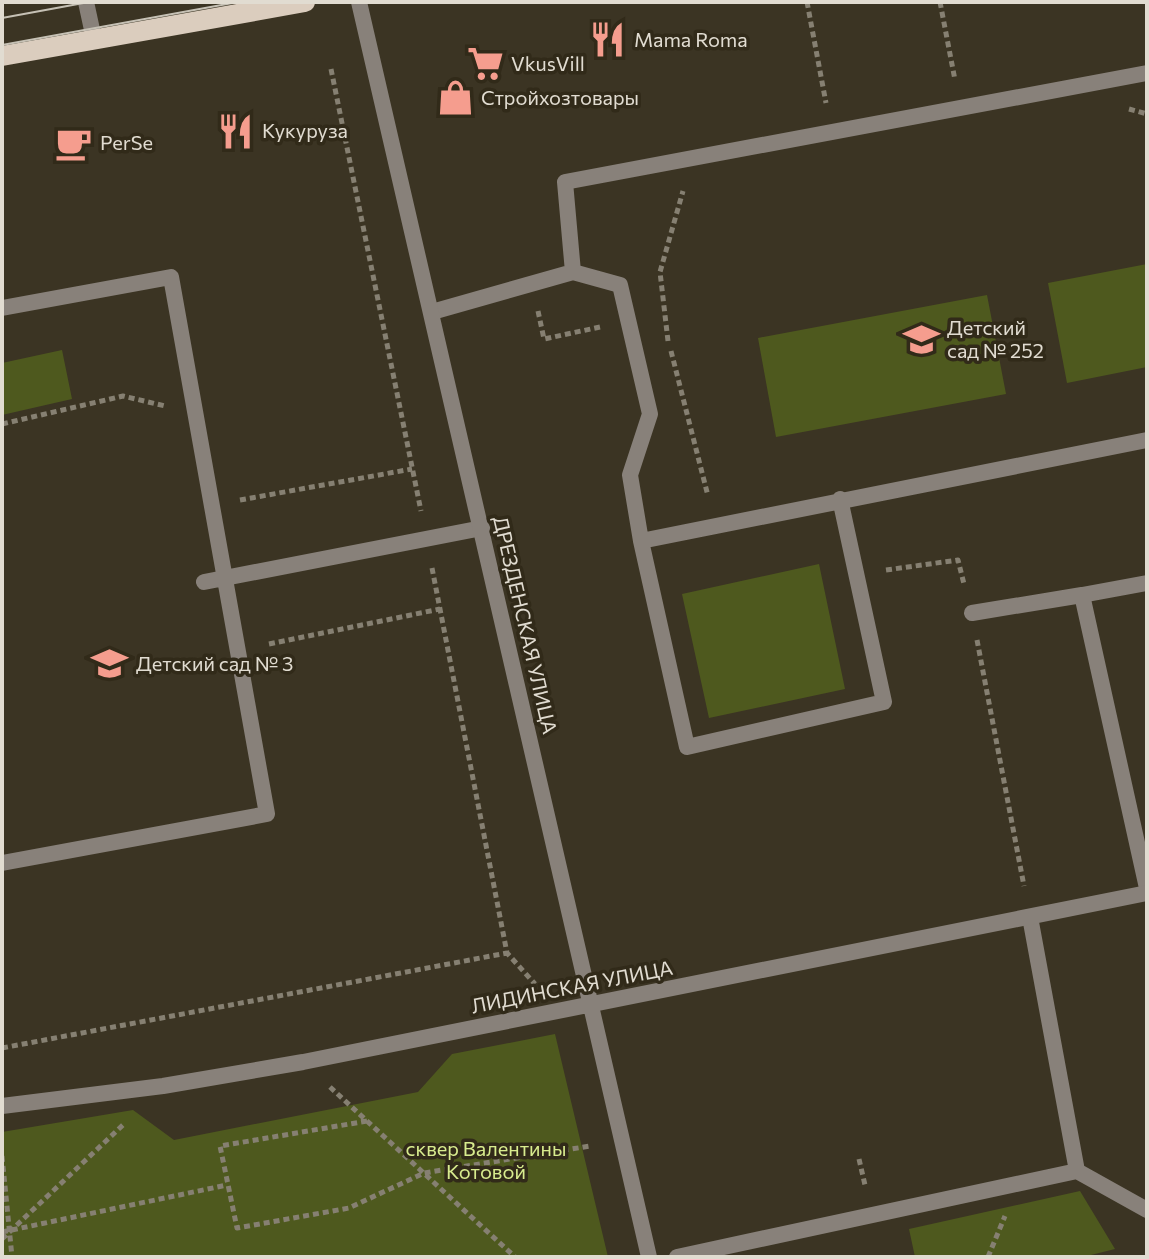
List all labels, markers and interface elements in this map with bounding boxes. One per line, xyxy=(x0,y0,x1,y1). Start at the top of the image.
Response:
restaurant icon: Mama Roma xyxy=(589,21,627,59)
place label: Mama Roma xyxy=(634,27,748,51)
supermarket icon: VkusVill xyxy=(466,45,504,83)
place label: VkusVill xyxy=(511,51,585,75)
shop icon: Стройхозтовары xyxy=(436,79,474,117)
place label: Стройхозтовары xyxy=(481,85,639,109)
restaurant icon: Кукуруза xyxy=(217,112,255,150)
place label: Кукуруза xyxy=(262,118,348,142)
cafe icon: PerSe xyxy=(55,124,93,162)
place label: PerSe xyxy=(100,130,153,154)
place label: Детский сад № 252 xyxy=(947,315,1044,362)
school or university icon: Детский сад № 252 xyxy=(902,320,940,358)
street label: ДРЕЗДЕНСКАЯ УЛИЦА xyxy=(489,513,563,736)
school or university icon: Детский сад № 3 xyxy=(91,645,129,683)
place label: Детский сад № 3 xyxy=(136,651,293,675)
street label: ЛИДИНСКАЯ УЛИЦА xyxy=(469,955,675,1017)
park label: сквер Валентины Котовой xyxy=(406,1136,566,1183)

